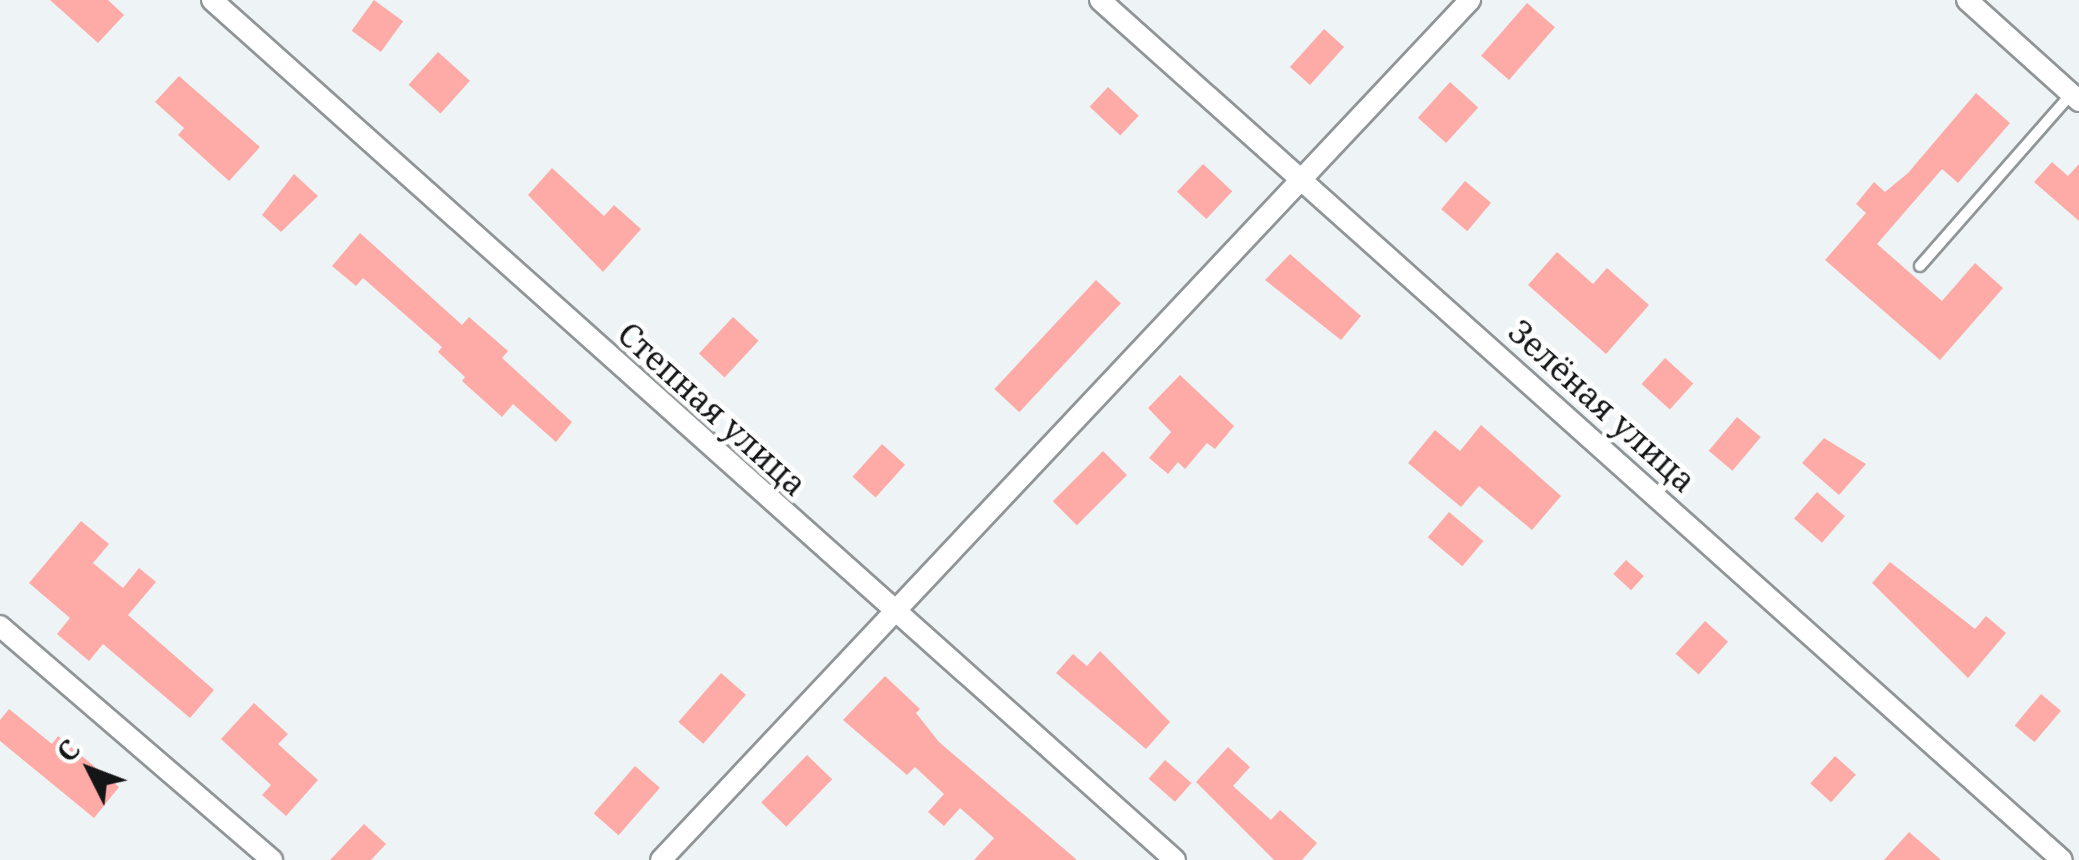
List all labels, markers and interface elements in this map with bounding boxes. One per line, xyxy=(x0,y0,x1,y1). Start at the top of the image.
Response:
street label: Зелёная улица xyxy=(1501,312,1703,500)
street label: Степная улица xyxy=(610,314,814,504)
north arrow xyxy=(40,720,140,820)
text: С xyxy=(47,730,88,769)

